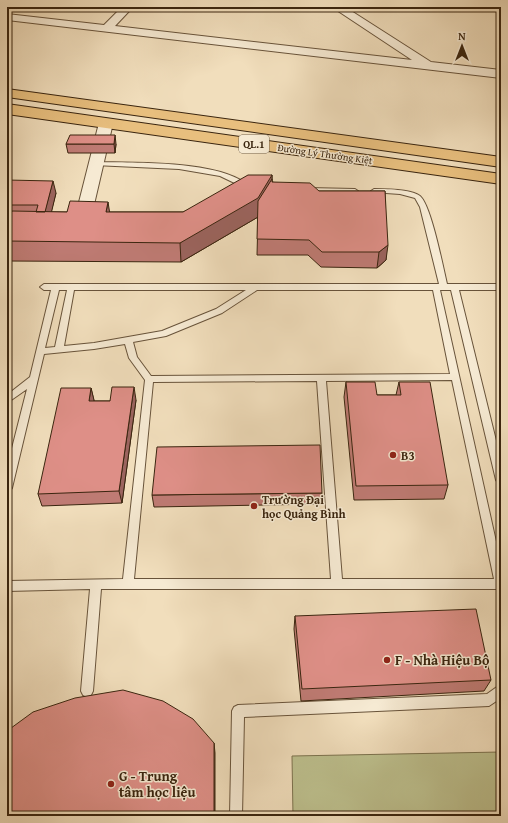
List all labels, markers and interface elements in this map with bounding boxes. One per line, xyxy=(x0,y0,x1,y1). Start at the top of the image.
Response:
north arrow xyxy=(442,26,482,66)
text: N xyxy=(458,28,466,44)
road number: QL.1 xyxy=(239,135,269,153)
street label: Đường Lý Thường Kiệt xyxy=(277,140,374,168)
place label: B3 xyxy=(401,447,415,464)
marker: B3 xyxy=(388,450,398,460)
place label: Trường Đại học Quảng Bình xyxy=(262,491,346,522)
marker: Trường Đại học Quảng Bình xyxy=(249,501,259,511)
place label: F - Nhà Hiệu Bộ xyxy=(395,650,490,670)
marker: F - Nhà Hiệu Bộ xyxy=(382,655,392,665)
place label: G - Trung tâm học liệu xyxy=(119,766,195,802)
marker: G - Trung tâm học liệu xyxy=(106,779,116,789)

